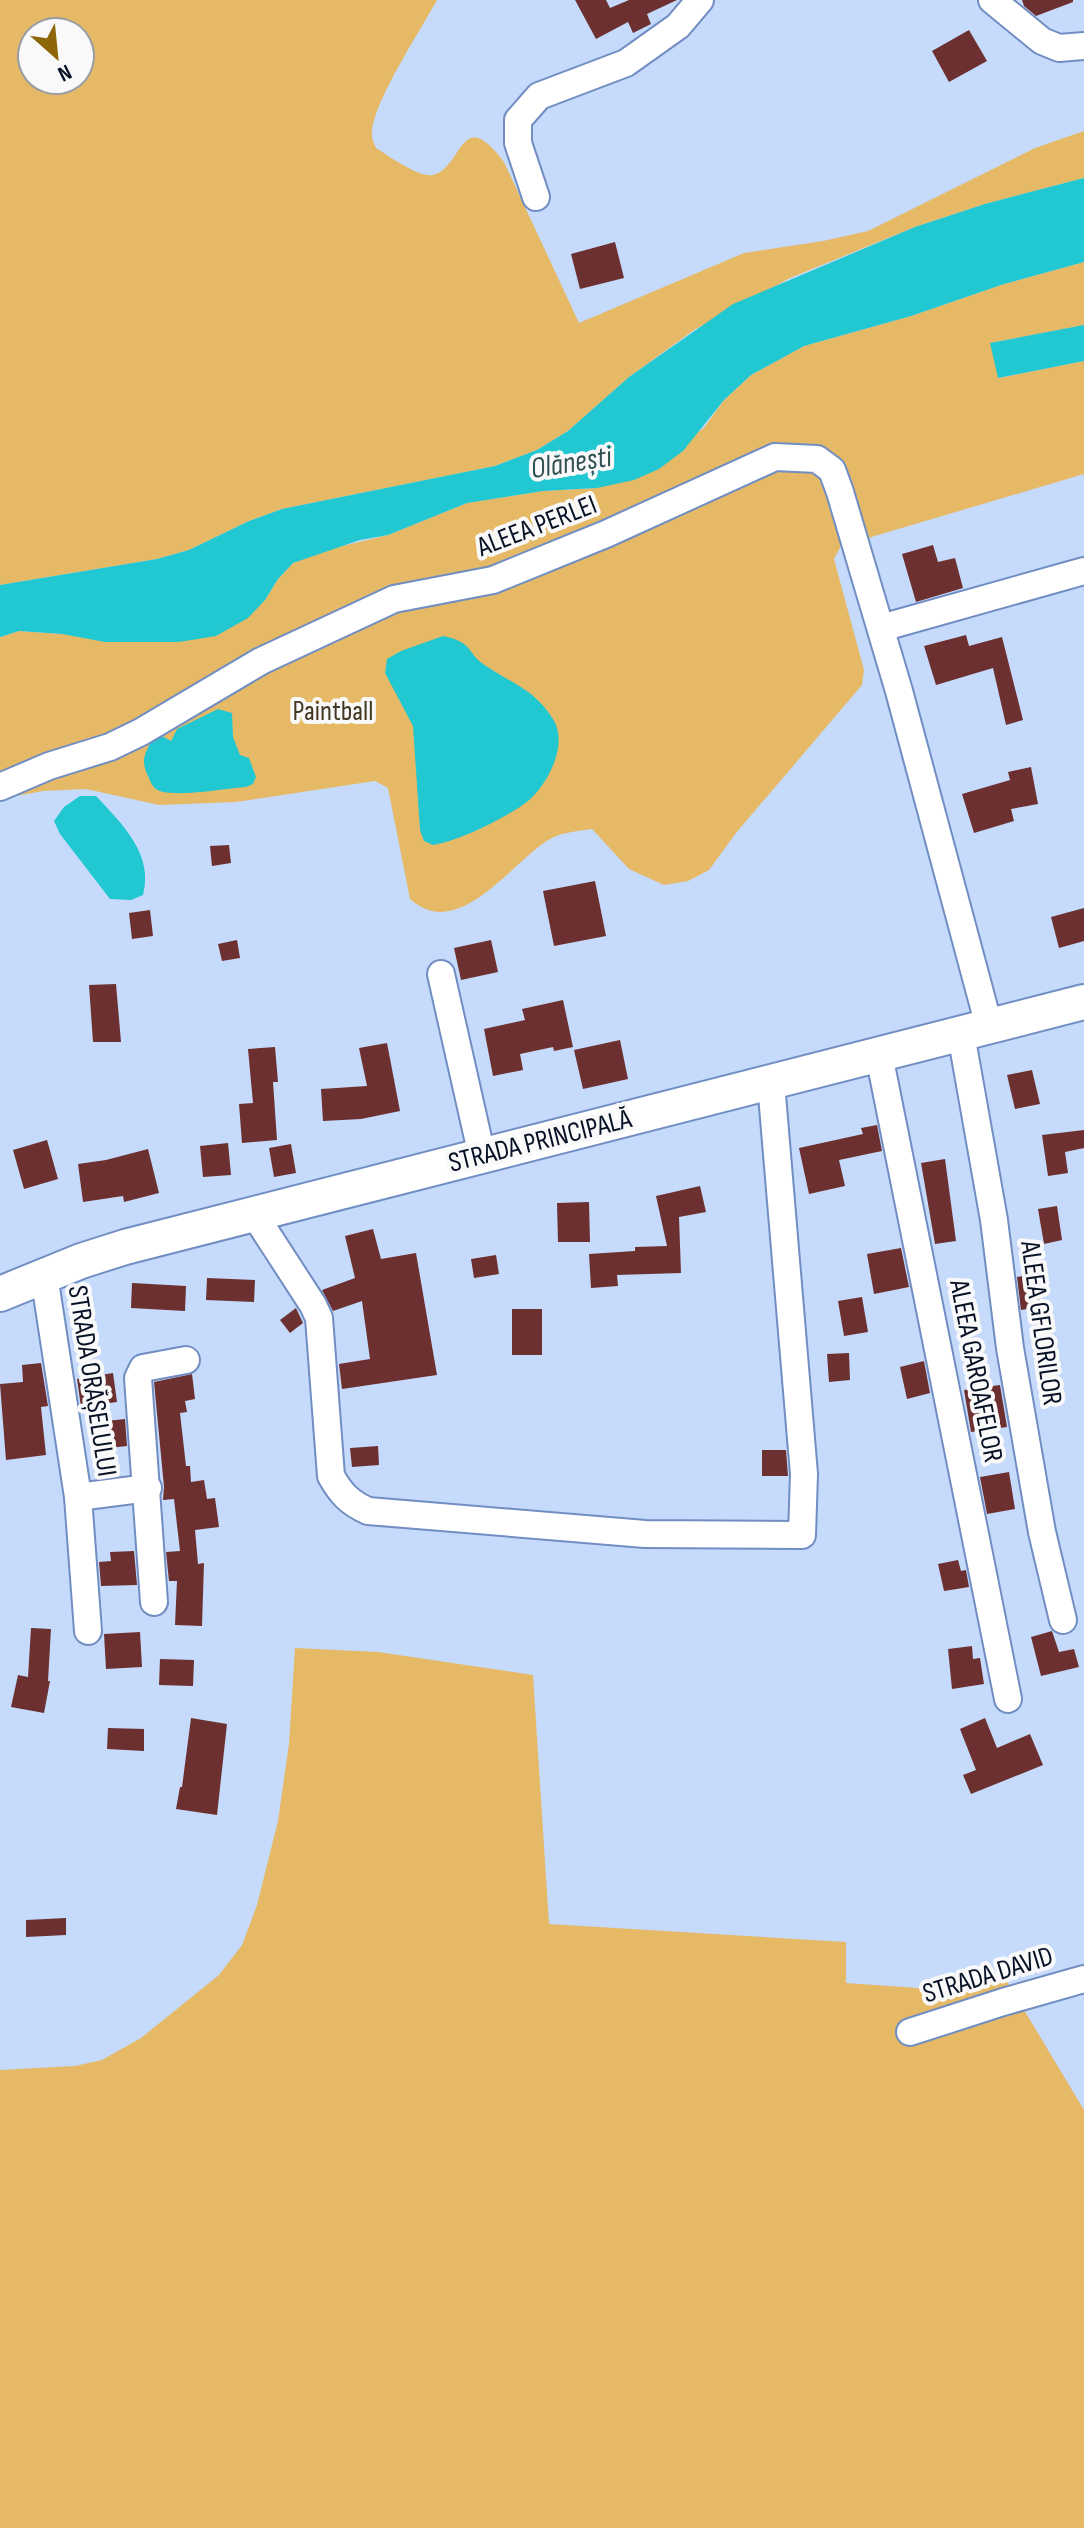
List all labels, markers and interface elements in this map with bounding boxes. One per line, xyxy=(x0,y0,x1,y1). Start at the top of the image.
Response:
north arrow xyxy=(16,16,96,96)
text: N xyxy=(53,58,76,87)
water label: Olănești xyxy=(528,439,615,487)
street label: ALEEA PERLEI xyxy=(472,488,601,564)
park label: Paintball xyxy=(293,695,373,728)
street label: STRADA PRINCIPALĂ xyxy=(445,1102,636,1180)
street label: ALEEA GFLORILOR xyxy=(1013,1238,1069,1407)
street label: ALEEA GAROAFELOR xyxy=(942,1276,1010,1465)
street label: STRADA ORĂȘELULUI xyxy=(61,1283,123,1479)
street label: STRADA DAVID xyxy=(919,1940,1057,2010)

